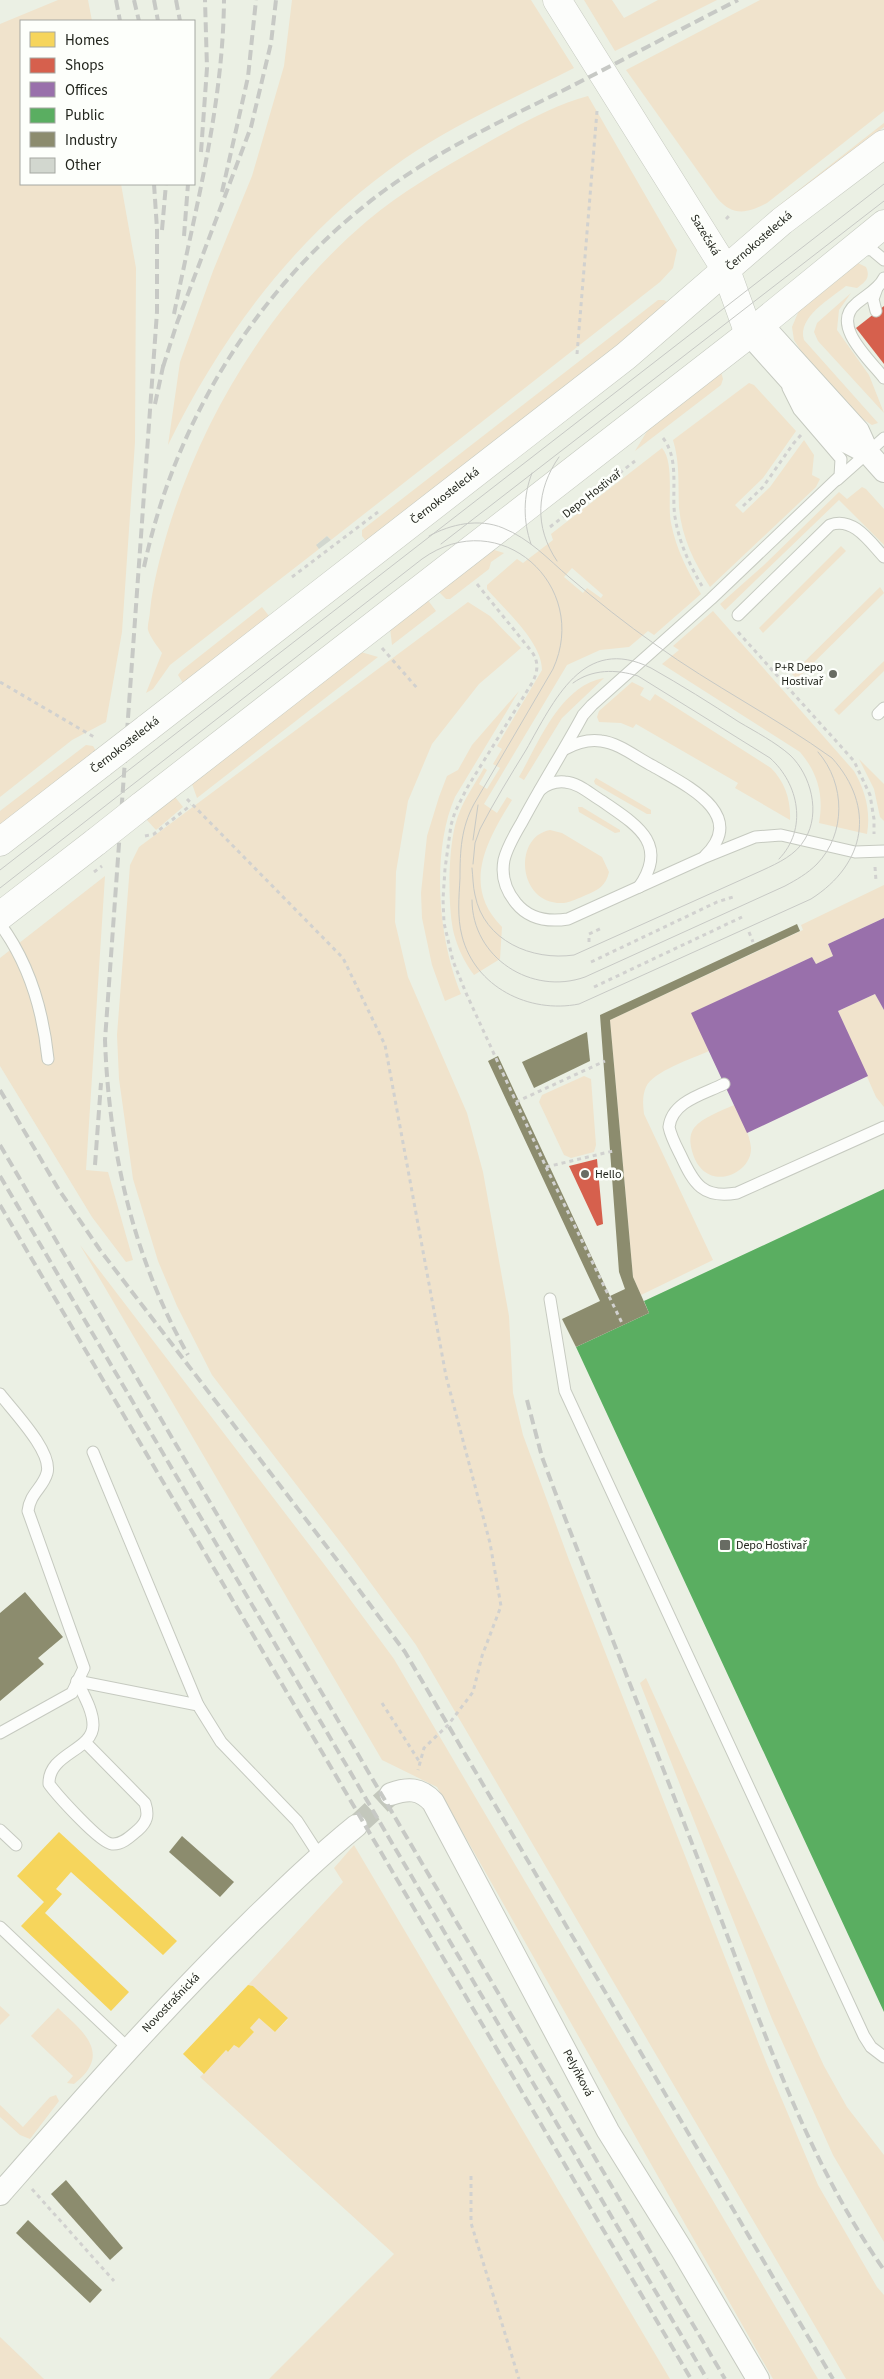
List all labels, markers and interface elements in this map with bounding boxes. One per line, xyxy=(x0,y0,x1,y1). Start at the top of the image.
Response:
legend xyxy=(20,20,195,185)
text: Homes xyxy=(65,30,109,51)
text: Shops xyxy=(65,55,104,76)
text: Offices xyxy=(65,80,108,101)
text: Public xyxy=(65,105,104,126)
text: Industry xyxy=(65,130,117,151)
text: Other xyxy=(65,155,102,176)
street label: Černokostelecká xyxy=(722,207,796,275)
street label: Sazečská xyxy=(686,211,724,259)
street label: Černokostelecká xyxy=(407,464,483,528)
street label: Depo Hostivař xyxy=(559,465,626,522)
place label: P+R Depo Hostivař xyxy=(775,659,824,690)
marker: P+R Depo Hostivař xyxy=(827,668,839,680)
street label: Černokostelecká xyxy=(87,713,163,777)
place label: Hello xyxy=(595,1166,621,1183)
marker: Hello xyxy=(579,1168,591,1180)
place label: Depo Hostivař xyxy=(736,1537,807,1554)
marker: Depo Hostivař xyxy=(718,1538,732,1552)
street label: Novostrašnická xyxy=(138,1969,204,2037)
street label: Pelyňková xyxy=(558,2046,598,2100)

